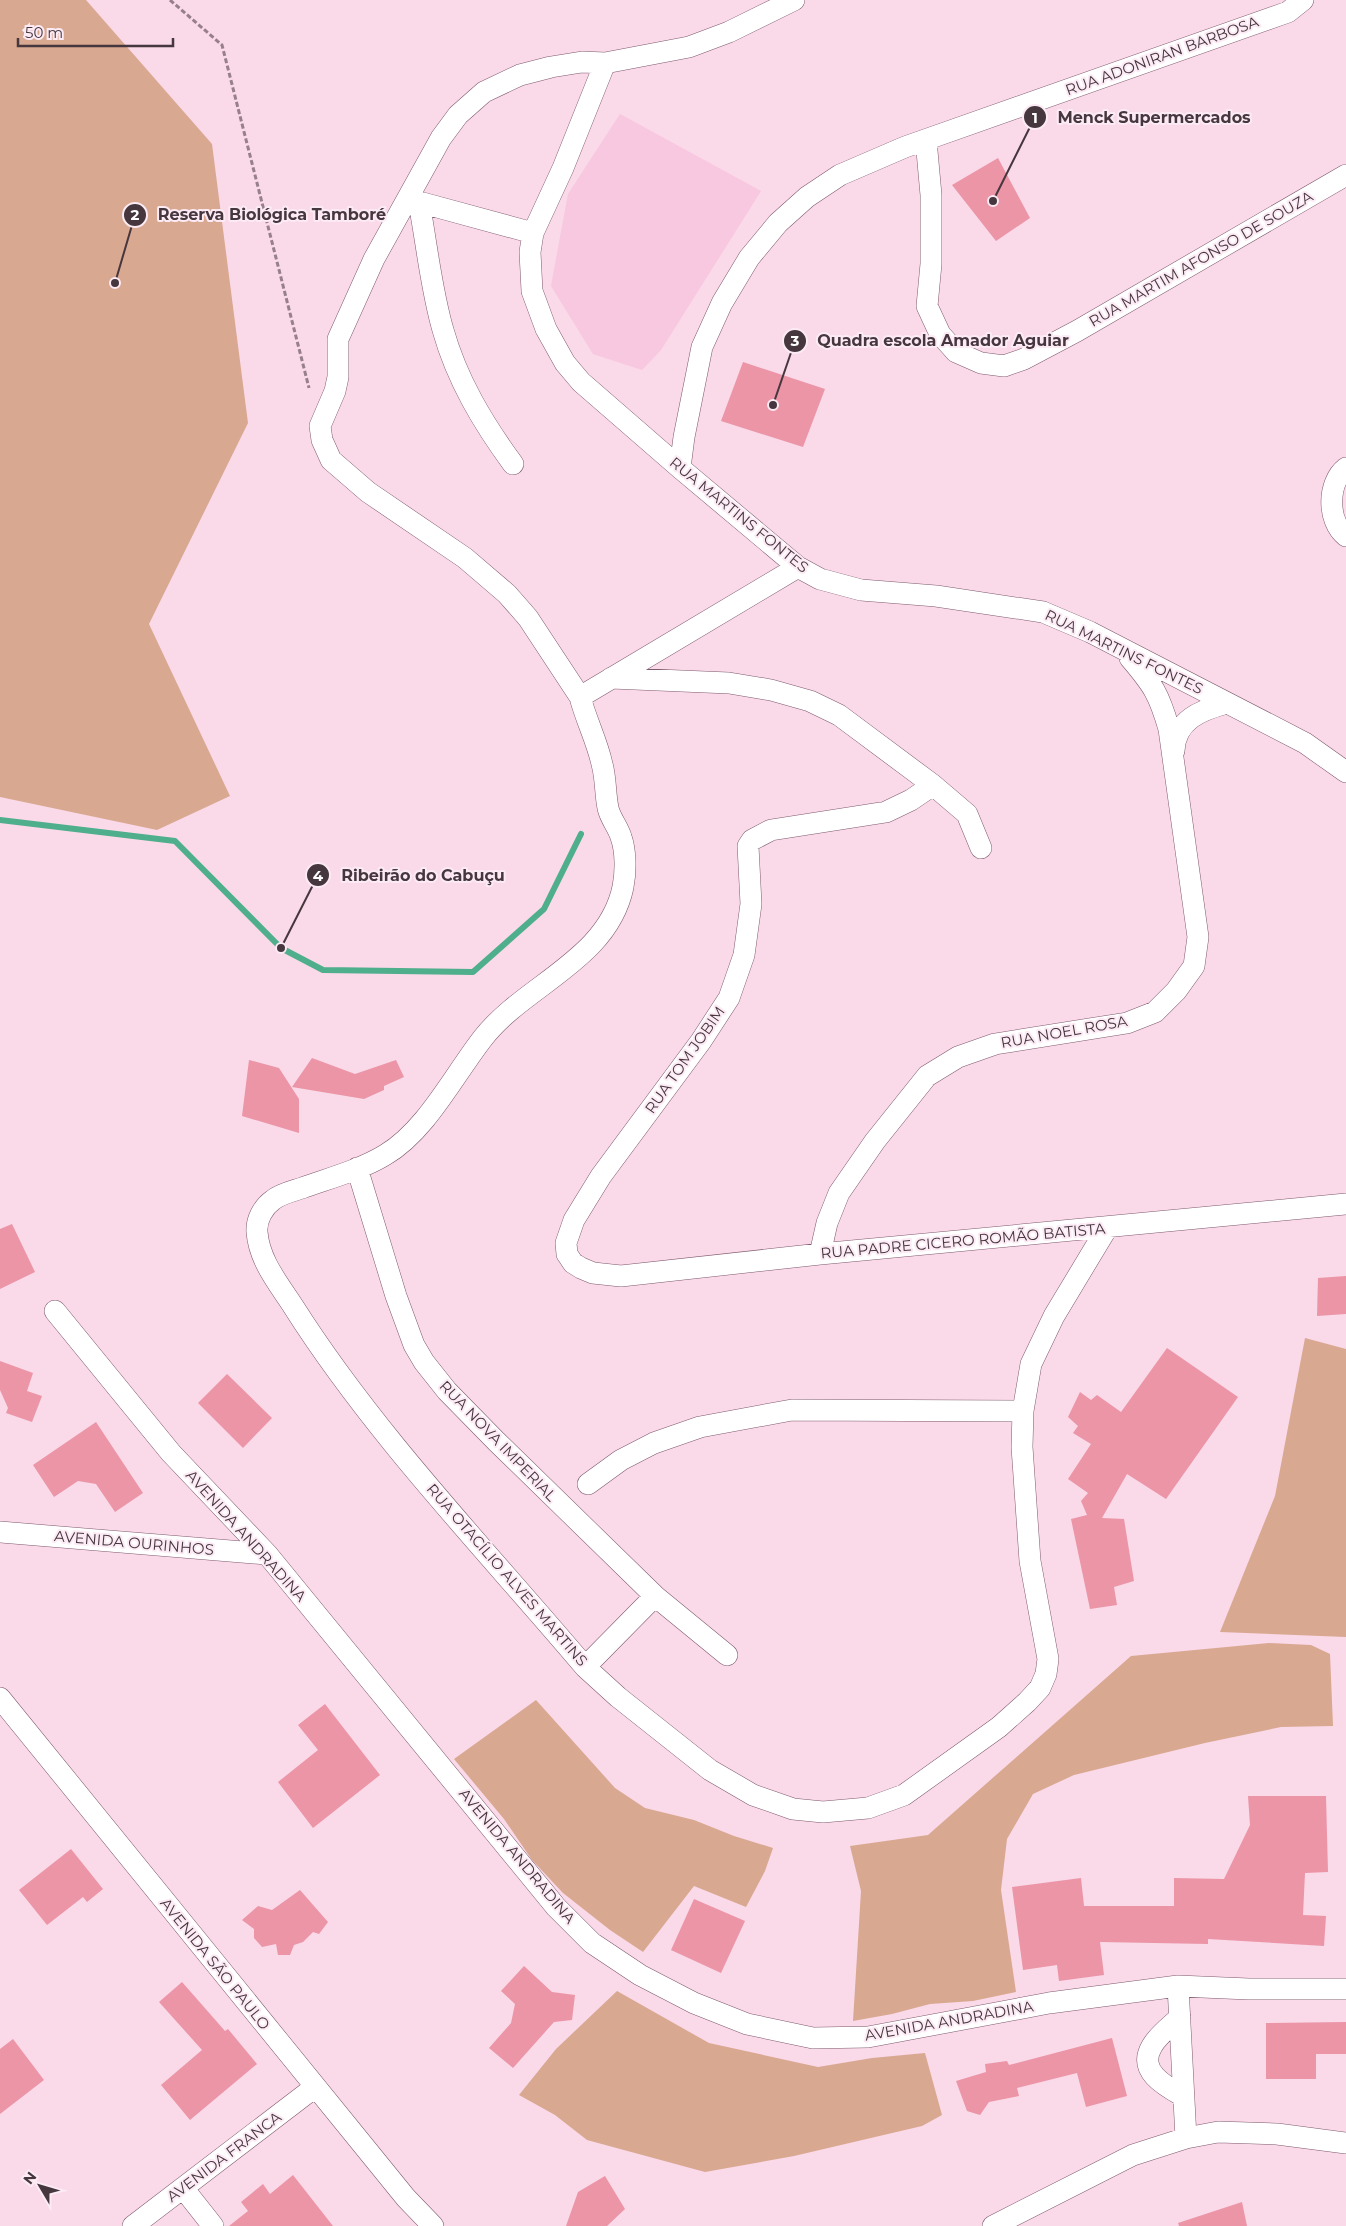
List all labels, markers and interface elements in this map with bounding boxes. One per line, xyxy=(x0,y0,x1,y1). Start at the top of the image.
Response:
street label: RUA ADONIRAN BARBOSA xyxy=(1063,12,1261,99)
scale bar xyxy=(18,15,172,47)
text: 50 m xyxy=(25,23,63,42)
callout: Menck Supermercados xyxy=(1022,102,1261,133)
text: 1 xyxy=(1032,108,1038,127)
text: Menck Supermercados xyxy=(1057,108,1251,127)
street label: RUA MARTIM AFONSO DE SOUZA xyxy=(1085,186,1316,331)
callout: Reserva Biológica Tamboré xyxy=(122,199,396,230)
text: 2 xyxy=(131,205,140,224)
text: Reserva Biológica Tamboré xyxy=(158,205,386,224)
callout: Quadra escola Amador Aguiar xyxy=(782,325,1079,356)
text: 3 xyxy=(790,331,800,350)
text: Quadra escola Amador Aguiar xyxy=(817,331,1069,350)
street label: RUA MARTINS FONTES xyxy=(666,453,813,577)
street label: RUA MARTINS FONTES xyxy=(1042,605,1206,698)
callout: Ribeirão do Cabuçu xyxy=(306,860,514,891)
text: 4 xyxy=(313,866,324,885)
text: Ribeirão do Cabuçu xyxy=(341,866,505,886)
street label: RUA TOM JOBIM xyxy=(640,1002,729,1117)
street label: RUA NOEL ROSA xyxy=(999,1011,1129,1052)
street label: RUA PADRE CICERO ROMÃO BATISTA xyxy=(820,1219,1106,1262)
street label: RUA NOVA IMPERIAL xyxy=(436,1376,561,1505)
street label: AVENIDA ANDRADINA xyxy=(182,1466,311,1606)
street label: RUA OTACÍLIO ALVES MARTINS xyxy=(423,1479,592,1670)
street label: AVENIDA OURINHOS xyxy=(53,1526,215,1559)
street label: AVENIDA ANDRADINA xyxy=(455,1784,580,1927)
street label: AVENIDA SÃO PAULO xyxy=(156,1894,274,2033)
street label: AVENIDA ANDRADINA xyxy=(863,1996,1035,2045)
street label: AVENIDA FRANCA xyxy=(163,2107,285,2206)
north arrow xyxy=(15,2161,65,2211)
text: N xyxy=(19,2168,40,2188)

